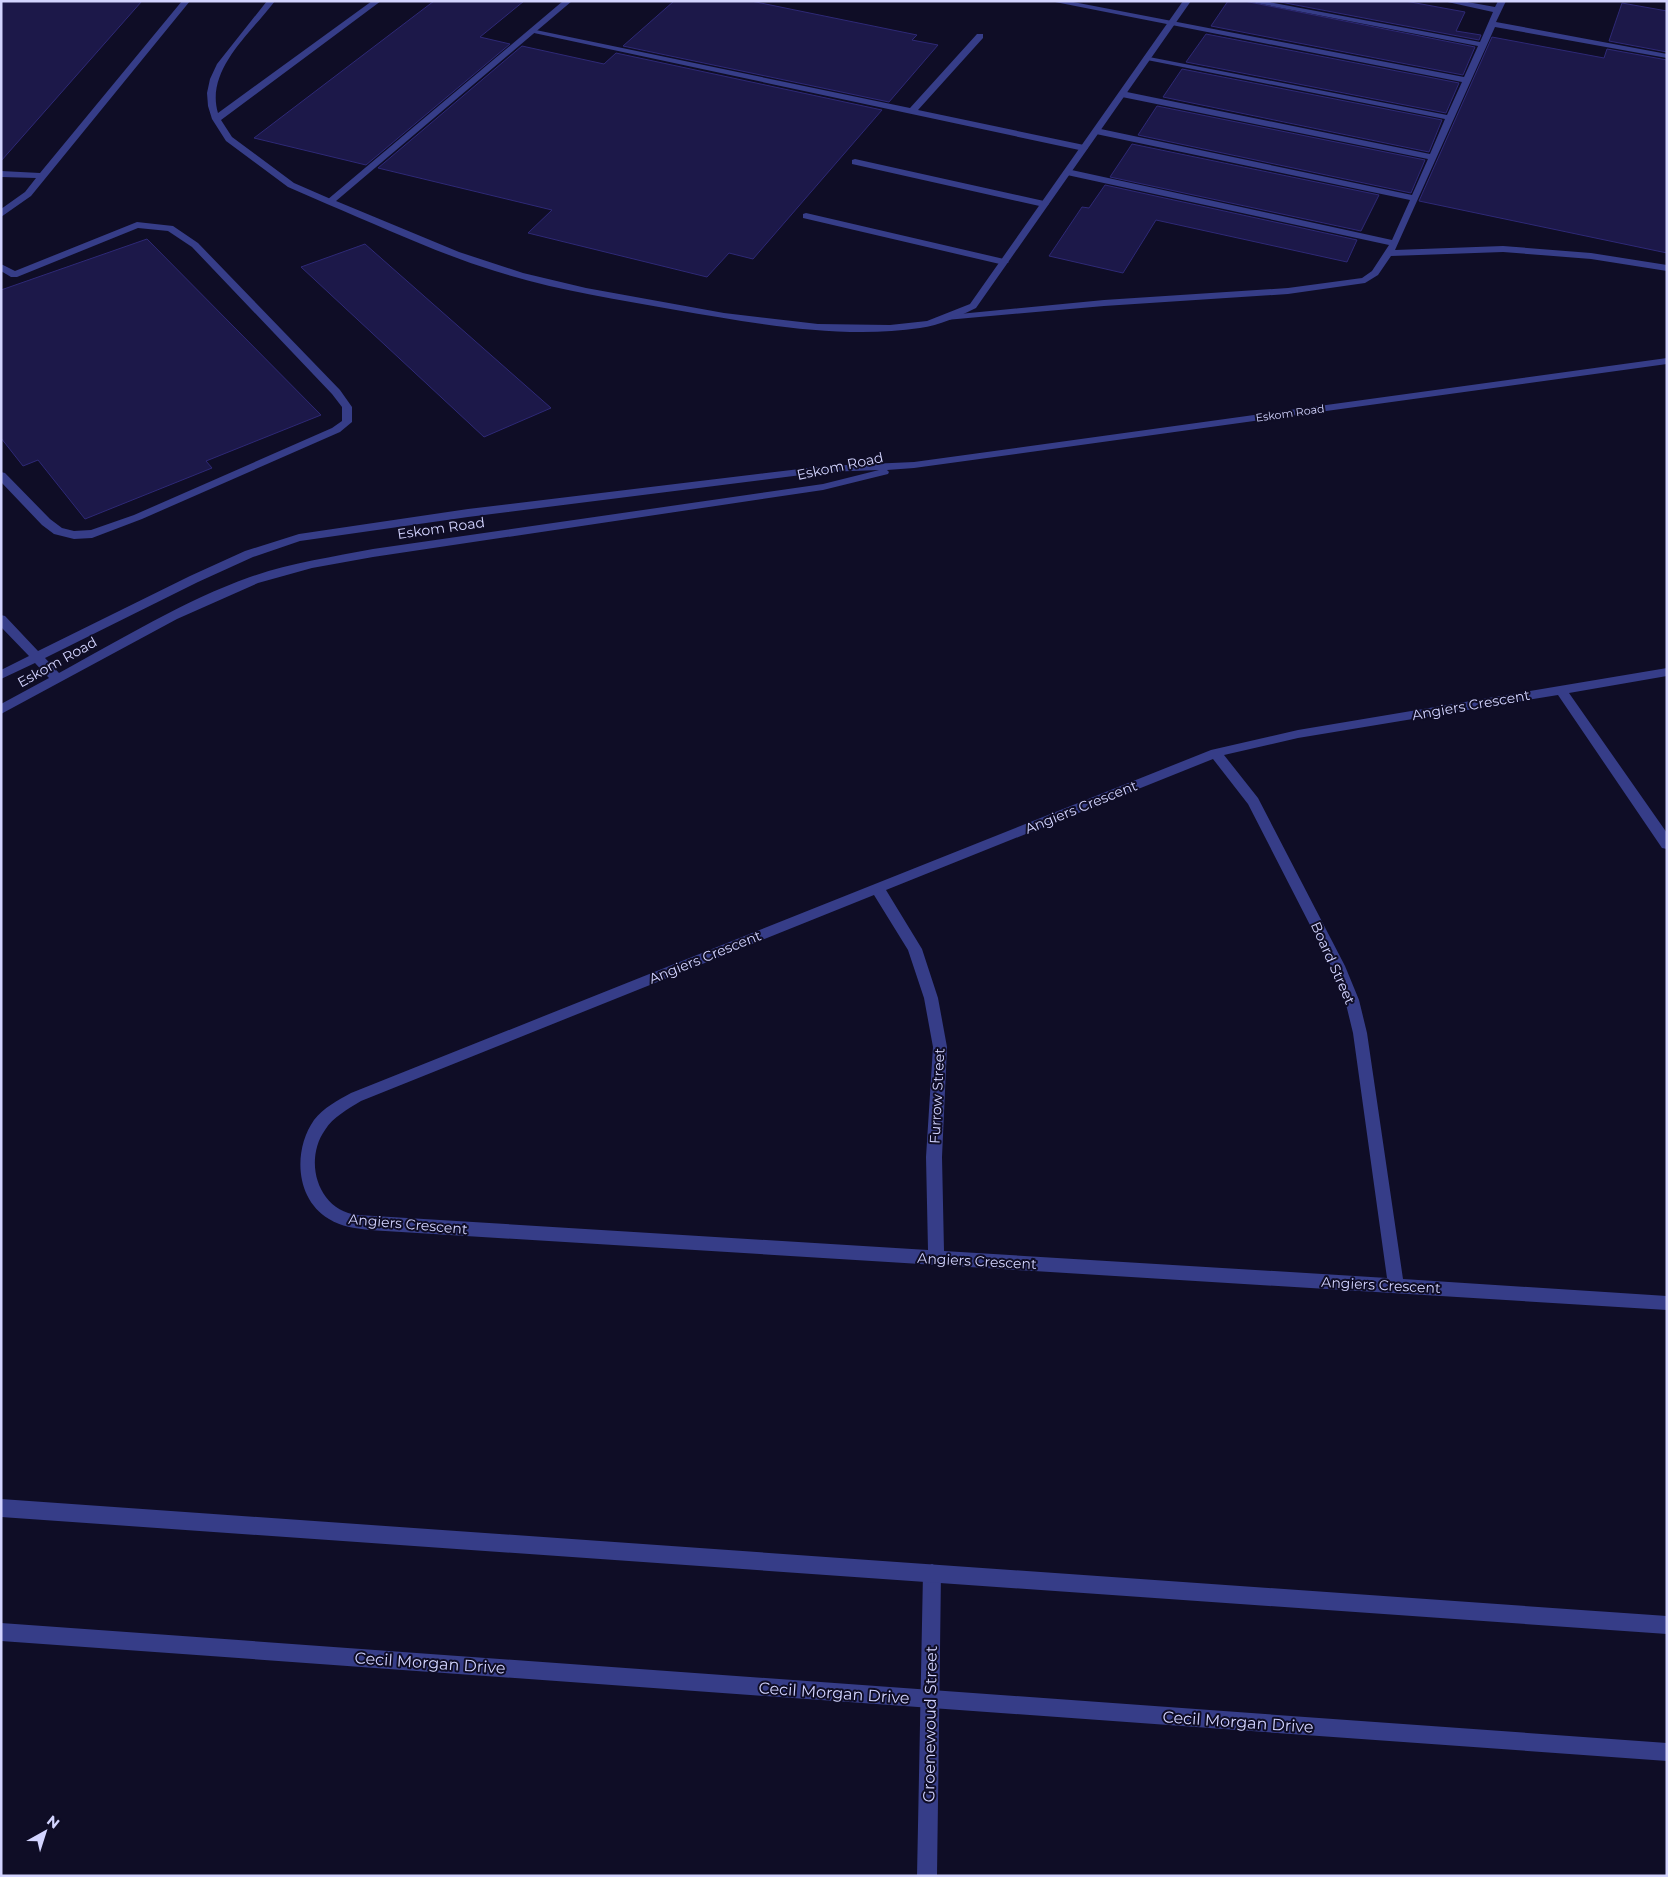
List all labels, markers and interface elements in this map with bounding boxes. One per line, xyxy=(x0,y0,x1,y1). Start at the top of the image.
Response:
street label: Eskom Road xyxy=(1255,401,1325,425)
street label: Eskom Road xyxy=(795,448,885,484)
street label: Eskom Road xyxy=(396,513,486,543)
street label: Eskom Road xyxy=(14,633,100,691)
street label: Angiers Crescent xyxy=(1411,686,1532,724)
street label: Angiers Crescent xyxy=(1022,776,1140,838)
street label: Board Street xyxy=(1307,919,1359,1007)
street label: Angiers Crescent xyxy=(646,926,764,988)
street label: Furrow Street xyxy=(926,1047,949,1144)
street label: Angiers Crescent xyxy=(348,1210,469,1238)
street label: Angiers Crescent xyxy=(917,1249,1037,1273)
street label: Angiers Crescent xyxy=(1321,1273,1441,1297)
street label: Groenewoud Street xyxy=(919,1645,941,1802)
street label: Cecil Morgan Drive xyxy=(354,1648,506,1678)
street label: Cecil Morgan Drive xyxy=(758,1678,910,1708)
street label: Cecil Morgan Drive xyxy=(1162,1707,1314,1737)
north arrow xyxy=(20,1807,70,1857)
text: N xyxy=(43,1811,63,1832)

